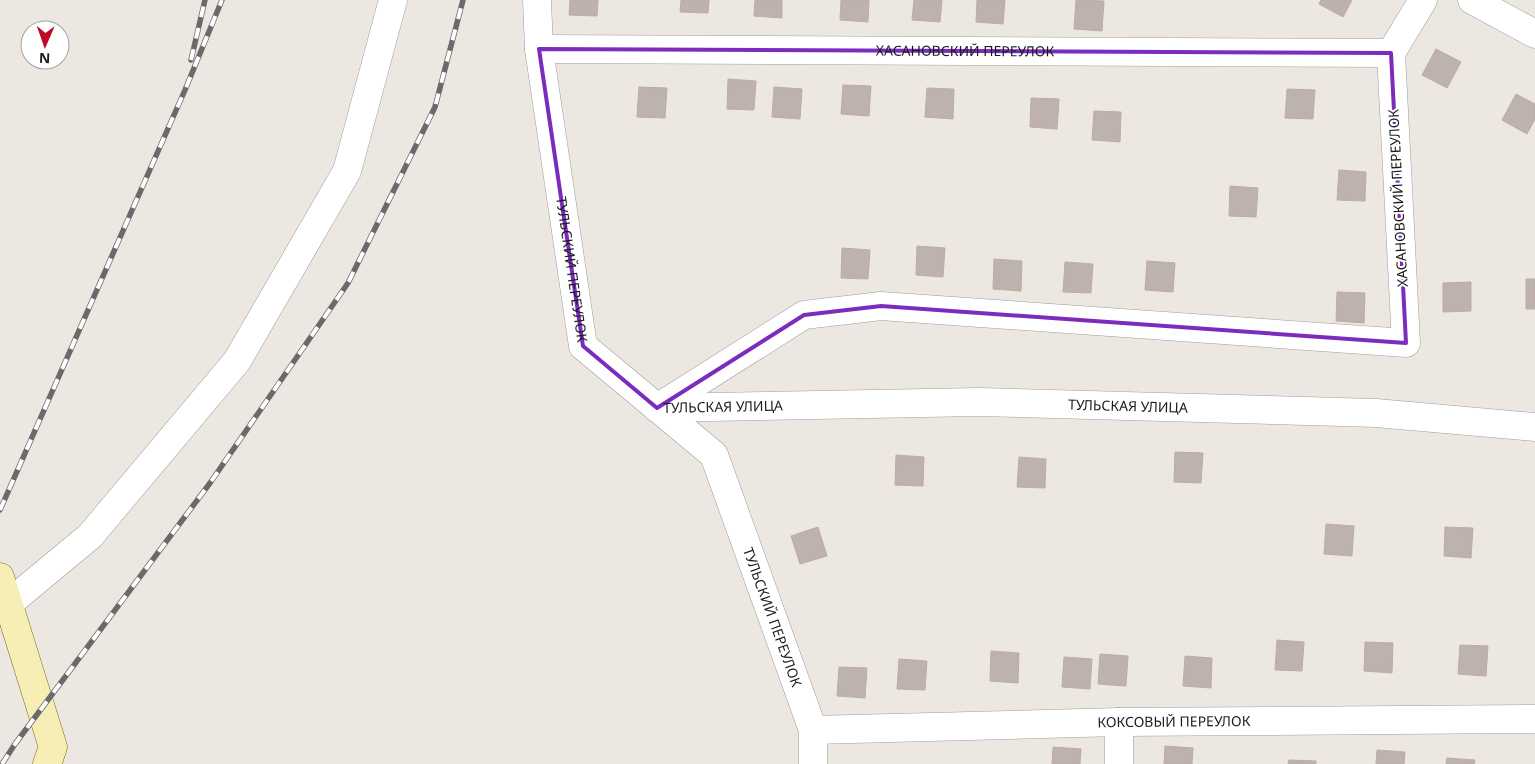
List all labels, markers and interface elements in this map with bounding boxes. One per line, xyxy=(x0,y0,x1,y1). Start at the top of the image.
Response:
north arrow xyxy=(20,20,70,70)
street label: ХАСАНОВСКИЙ ПЕРЕУЛОК xyxy=(876,41,1055,60)
text: N xyxy=(39,49,51,68)
street label: ХАСАНОВСКИЙ ПЕРЕУЛОК xyxy=(1383,108,1412,288)
street label: ТУЛЬСКИЙ ПЕРЕУЛОК xyxy=(552,195,592,344)
street label: ТУЛЬСКАЯ УЛИЦА xyxy=(1068,394,1188,417)
street label: ТУЛЬСКАЯ УЛИЦА xyxy=(663,396,783,417)
street label: ТУЛЬСКИЙ ПЕРЕУЛОК xyxy=(739,545,807,690)
street label: КОКСОВЫЙ ПЕРЕУЛОК xyxy=(1097,711,1251,732)

